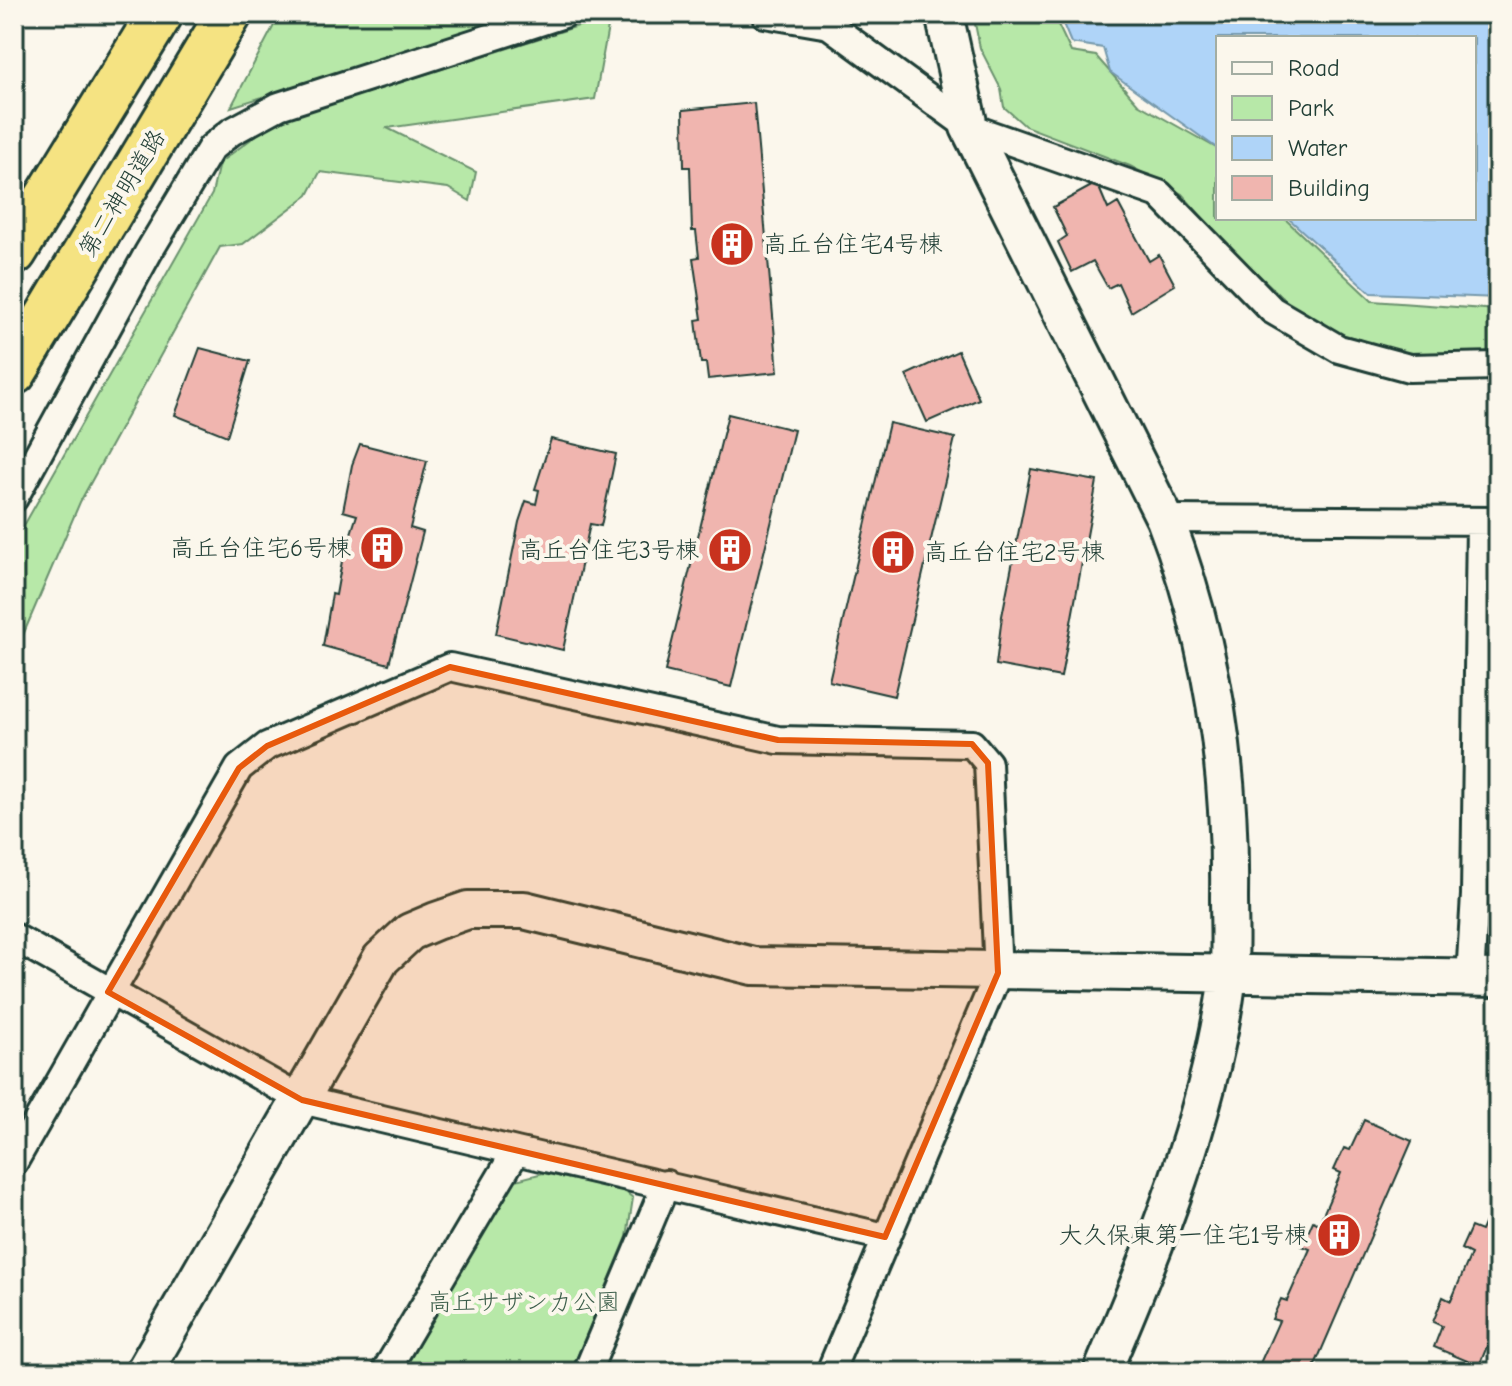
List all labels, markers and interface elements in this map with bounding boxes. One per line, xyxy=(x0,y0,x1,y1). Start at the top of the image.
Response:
legend xyxy=(1216,36,1476,220)
text: Road xyxy=(1288,54,1340,82)
text: Park xyxy=(1288,94,1334,122)
street label: 第二神明道路 xyxy=(73,124,171,262)
text: Water xyxy=(1288,134,1348,162)
text: Building xyxy=(1288,174,1370,202)
building icon: 高丘台住宅4号棟 xyxy=(708,220,756,268)
place label: 高丘台住宅4号棟 xyxy=(763,230,943,258)
building icon: 高丘台住宅6号棟 xyxy=(358,524,406,572)
building icon: 高丘台住宅3号棟 xyxy=(706,526,754,574)
building icon: 高丘台住宅2号棟 xyxy=(869,528,917,576)
place label: 高丘台住宅6号棟 xyxy=(170,534,351,562)
place label: 高丘台住宅3号棟 xyxy=(519,536,699,564)
place label: 高丘台住宅2号棟 xyxy=(924,538,1105,566)
building icon: 大久保東第一住宅1号棟 xyxy=(1315,1211,1363,1259)
place label: 大久保東第一住宅1号棟 xyxy=(1058,1221,1308,1249)
park label: 高丘サザンカ公園 xyxy=(428,1288,620,1316)

